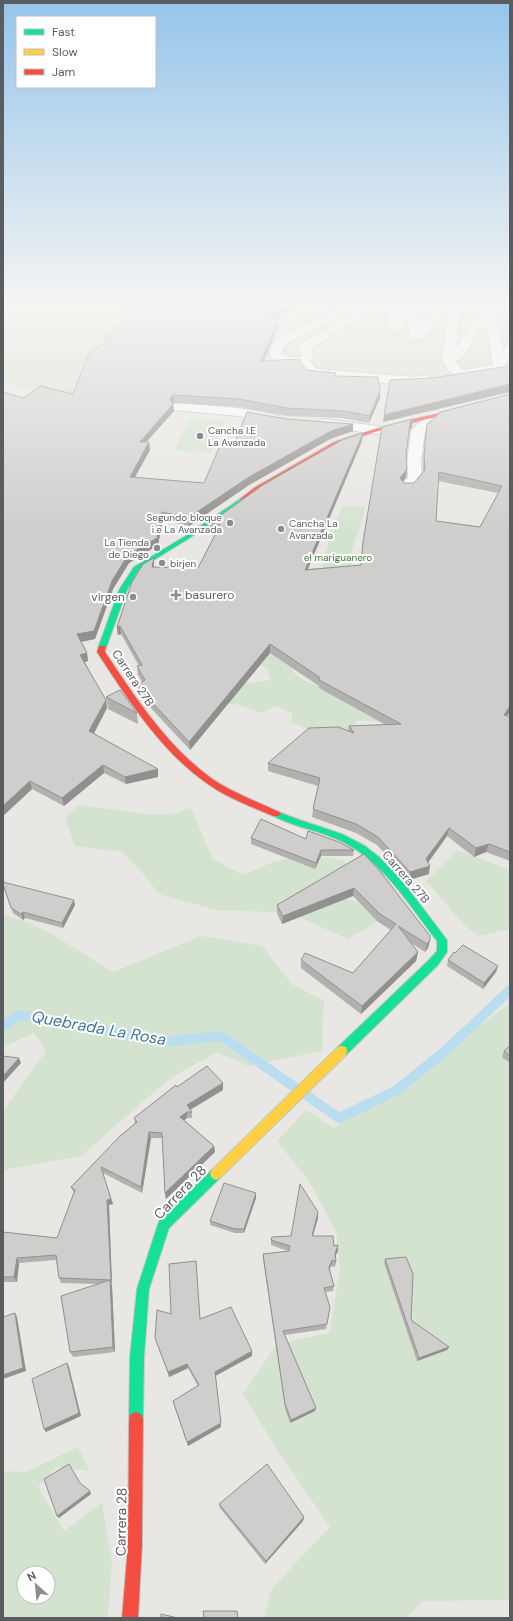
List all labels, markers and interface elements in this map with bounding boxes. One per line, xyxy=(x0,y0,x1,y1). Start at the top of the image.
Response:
legend xyxy=(16,16,156,88)
text: Fast xyxy=(52,24,75,40)
text: Slow xyxy=(52,44,78,60)
text: Jam xyxy=(52,64,75,80)
place label: Cancha I.E La Avanzada xyxy=(208,424,265,449)
marker: Cancha I.E La Avanzada xyxy=(195,431,205,441)
place label: Segundo bloque i.e La Avanzada xyxy=(147,511,222,536)
place label: Cancha La Avanzada xyxy=(289,517,338,542)
marker: Segundo bloque i.e La Avanzada xyxy=(225,518,235,528)
marker: Cancha La Avanzada xyxy=(276,524,286,534)
place label: La Tienda de Diego xyxy=(104,536,149,561)
marker: La Tienda de Diego xyxy=(152,543,162,553)
park label: el mariguanero xyxy=(304,551,372,564)
place label: birjen xyxy=(170,557,196,570)
marker: birjen xyxy=(157,558,167,568)
place label: basurero xyxy=(185,587,234,603)
place label: virgen xyxy=(91,589,125,605)
marker: basurero xyxy=(170,589,182,601)
marker: virgen xyxy=(128,592,138,602)
street label: Carrera 27B xyxy=(108,647,158,709)
street label: Carrera 27B xyxy=(379,847,433,907)
water label: Quebrada La Rosa xyxy=(30,1006,168,1050)
street label: Carrera 28 xyxy=(150,1161,210,1223)
street label: Carrera 28 xyxy=(111,1488,131,1556)
north arrow xyxy=(16,1565,56,1605)
text: N xyxy=(25,1568,38,1584)

